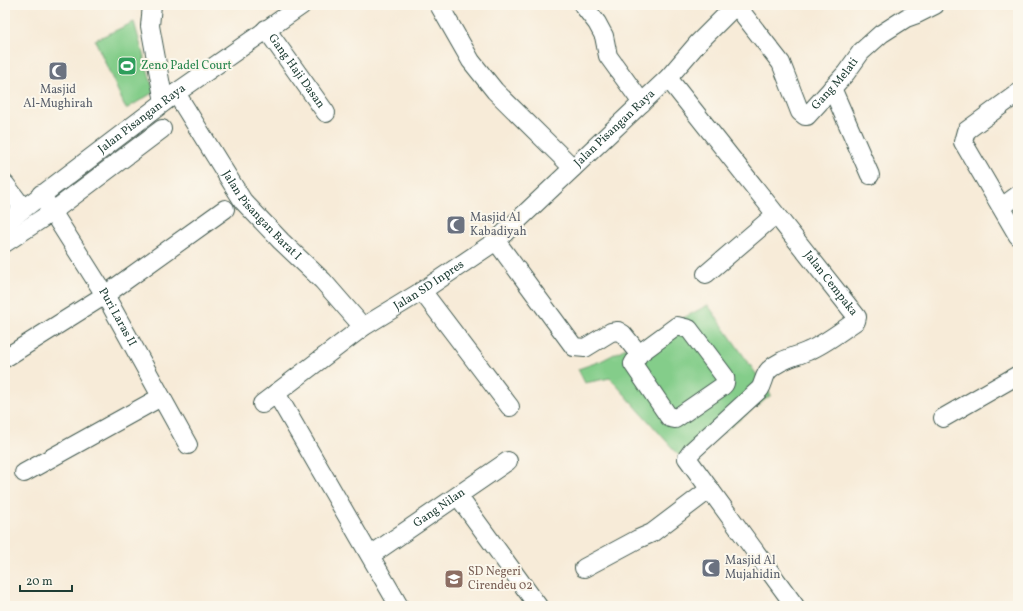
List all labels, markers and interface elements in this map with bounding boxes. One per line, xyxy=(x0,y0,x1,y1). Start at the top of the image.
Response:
street label: Gang Haji Dasan xyxy=(264,31,328,112)
street label: Gang Melati xyxy=(808,54,862,114)
sports icon: Zeno Padel Court xyxy=(116,55,138,77)
place label: Zeno Padel Court xyxy=(141,58,232,74)
mosque icon: Masjid Al-Mughirah xyxy=(47,60,69,82)
street label: Jalan Pisangan Raya xyxy=(95,81,189,157)
place label: Masjid Al-Mughirah xyxy=(23,82,93,112)
street label: Jalan Pisangan Raya xyxy=(571,86,659,171)
street label: Jalan Pisangan Barat I xyxy=(218,167,305,264)
place label: Masjid Al Kabadiyah xyxy=(470,210,527,240)
mosque icon: Masjid Al Kabadiyah xyxy=(445,214,467,236)
street label: Jalan Cempaka xyxy=(800,248,861,319)
street label: Jalan SD Inpres xyxy=(391,257,467,314)
street label: Puri Laras II xyxy=(95,285,140,349)
street label: Gang Nilan xyxy=(410,485,469,532)
place label: Masjid Al Mujahidin xyxy=(725,553,780,583)
mosque icon: Masjid Al Mujahidin xyxy=(700,557,722,579)
place label: SD Negeri Cirendeu 02 xyxy=(468,564,533,594)
scale bar xyxy=(20,567,72,593)
school or university icon: SD Negeri Cirendeu 02 xyxy=(443,568,465,590)
text: 20 m xyxy=(26,574,53,590)

